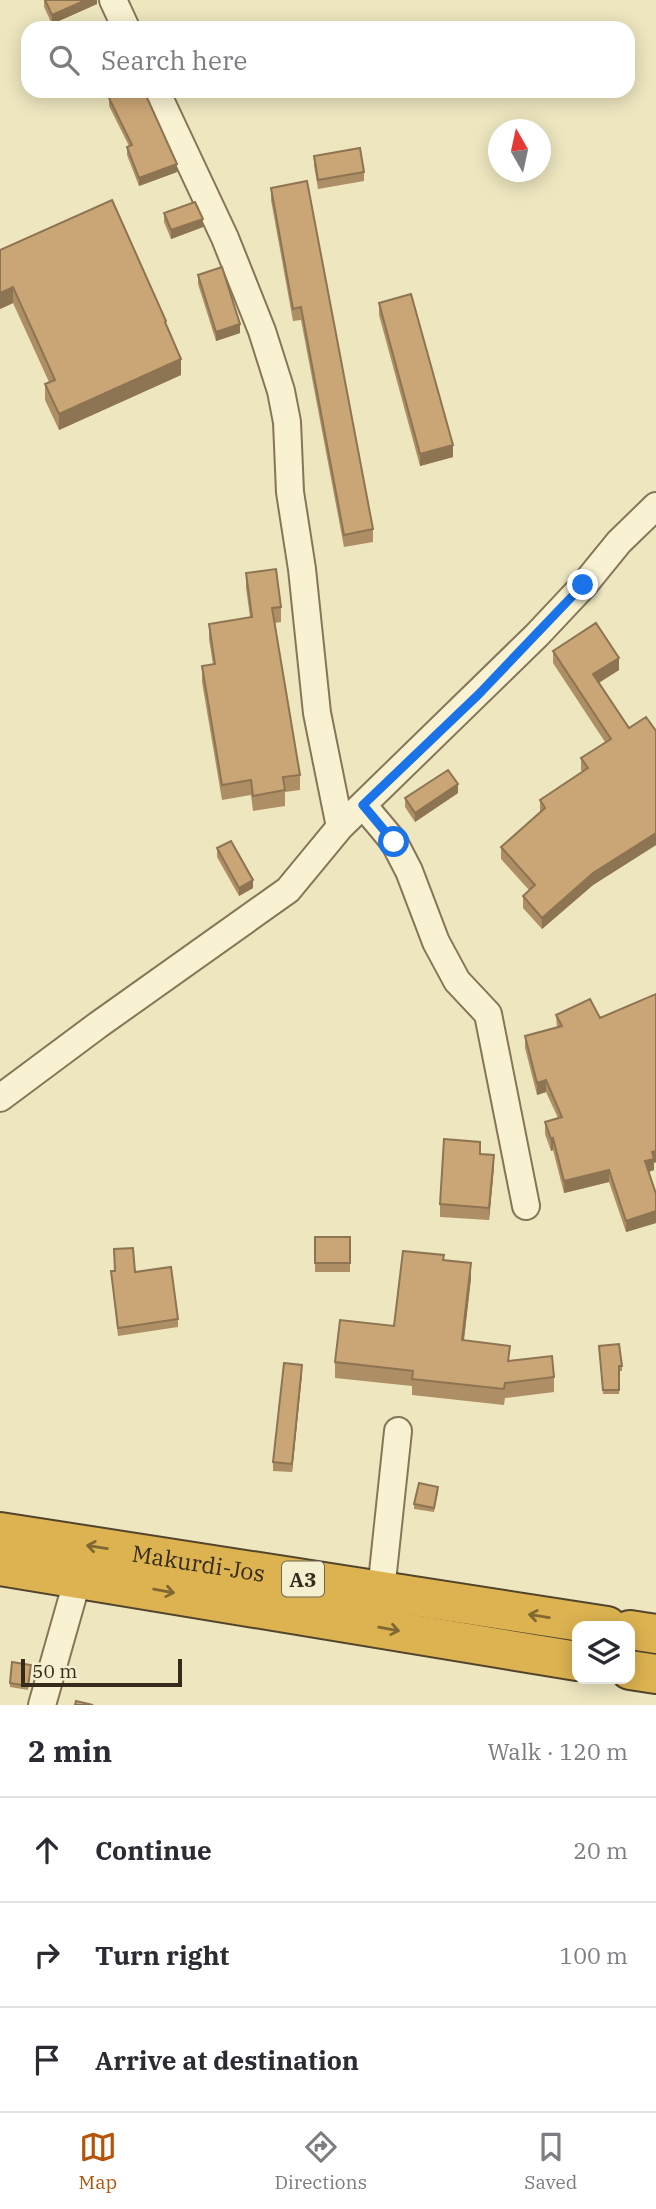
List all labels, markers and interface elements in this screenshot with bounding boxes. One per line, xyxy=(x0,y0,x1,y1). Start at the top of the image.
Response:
search box xyxy=(21,21,635,98)
icon: search xyxy=(45,41,83,79)
text: Search here xyxy=(101,43,247,77)
north arrow xyxy=(488,119,551,182)
route end xyxy=(567,569,598,600)
route start xyxy=(378,826,409,857)
street label: Makurdi-Jos xyxy=(130,1538,267,1588)
one-way arrow xyxy=(86,1540,109,1553)
road number: A3 xyxy=(282,1562,324,1596)
one-way arrow xyxy=(152,1585,175,1598)
one-way arrow xyxy=(529,1609,551,1622)
map controls xyxy=(572,1621,635,1684)
button: layers xyxy=(572,1621,635,1684)
one-way arrow xyxy=(377,1623,400,1636)
scale bar xyxy=(21,1656,182,1688)
text: 50 m xyxy=(32,1659,77,1683)
text: 2 min xyxy=(28,1731,112,1770)
text: Walk · 120 m xyxy=(487,1736,628,1766)
icon: ahead xyxy=(28,1831,66,1869)
text: Continue xyxy=(95,1833,212,1867)
text: 20 m xyxy=(573,1835,628,1865)
icon: right xyxy=(28,1936,66,1974)
text: Turn right xyxy=(95,1938,229,1972)
text: 100 m xyxy=(559,1940,628,1970)
icon: arrive xyxy=(28,2041,66,2079)
text: Arrive at destination xyxy=(95,2043,359,2077)
tab: Map xyxy=(79,2128,117,2194)
tab: Directions xyxy=(274,2128,367,2194)
tab: Saved xyxy=(524,2128,577,2194)

